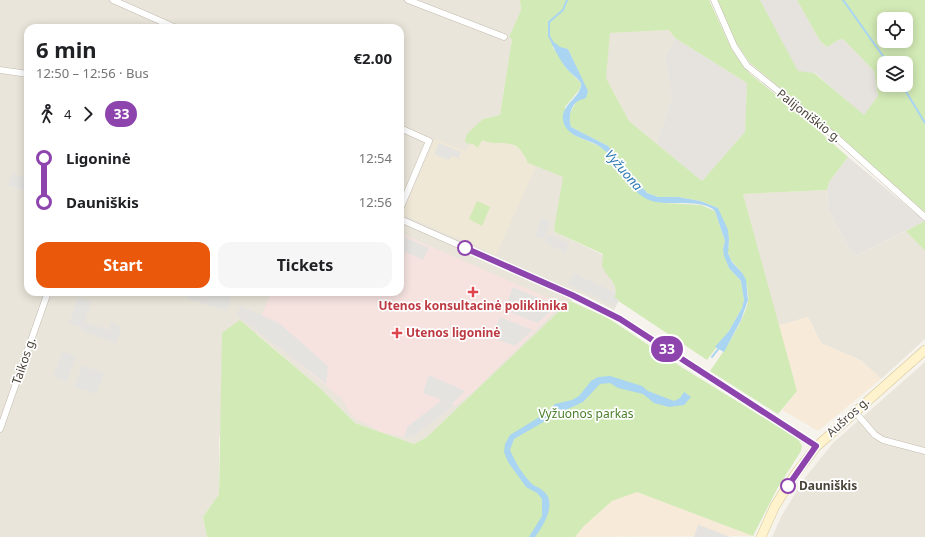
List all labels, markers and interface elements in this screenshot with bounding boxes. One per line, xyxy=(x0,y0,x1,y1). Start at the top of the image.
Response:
map controls xyxy=(877,12,913,92)
button: locate xyxy=(877,12,913,48)
text: 6 min xyxy=(36,34,97,64)
text: €2.00 xyxy=(353,48,392,68)
button: layers xyxy=(877,56,913,92)
text: 12:50 – 12:56 · Bus xyxy=(36,64,149,82)
street label: Palijoniškio g. xyxy=(774,85,845,146)
icon: walk xyxy=(36,103,58,125)
icon: forward xyxy=(77,103,99,125)
text: 33 xyxy=(113,104,129,123)
text: 4 xyxy=(64,105,71,123)
water label: Vyžuona xyxy=(601,146,647,195)
text: Ligoninė xyxy=(66,148,131,168)
text: 12:54 xyxy=(359,149,392,167)
text: Dauniškis xyxy=(66,192,139,212)
text: 12:56 xyxy=(359,193,392,211)
unlabelled marker xyxy=(457,240,473,256)
button: Start xyxy=(36,242,210,288)
button: Tickets xyxy=(218,242,392,288)
marker: Utenos konsultacinė poliklinika xyxy=(467,286,479,298)
place label: Utenos konsultacinė poliklinika xyxy=(378,297,568,314)
place label: Utenos ligoninė xyxy=(406,324,501,341)
marker: Utenos ligoninė xyxy=(391,327,403,339)
street label: Taikos g. xyxy=(8,335,39,387)
line badge: 33 xyxy=(649,336,685,362)
text: 33 xyxy=(659,339,675,358)
street label: Aušros g. xyxy=(823,393,873,440)
park label: Vyžuonos parkas xyxy=(538,405,634,422)
place label: Dauniškis xyxy=(799,477,857,494)
marker: Dauniškis xyxy=(780,478,796,494)

